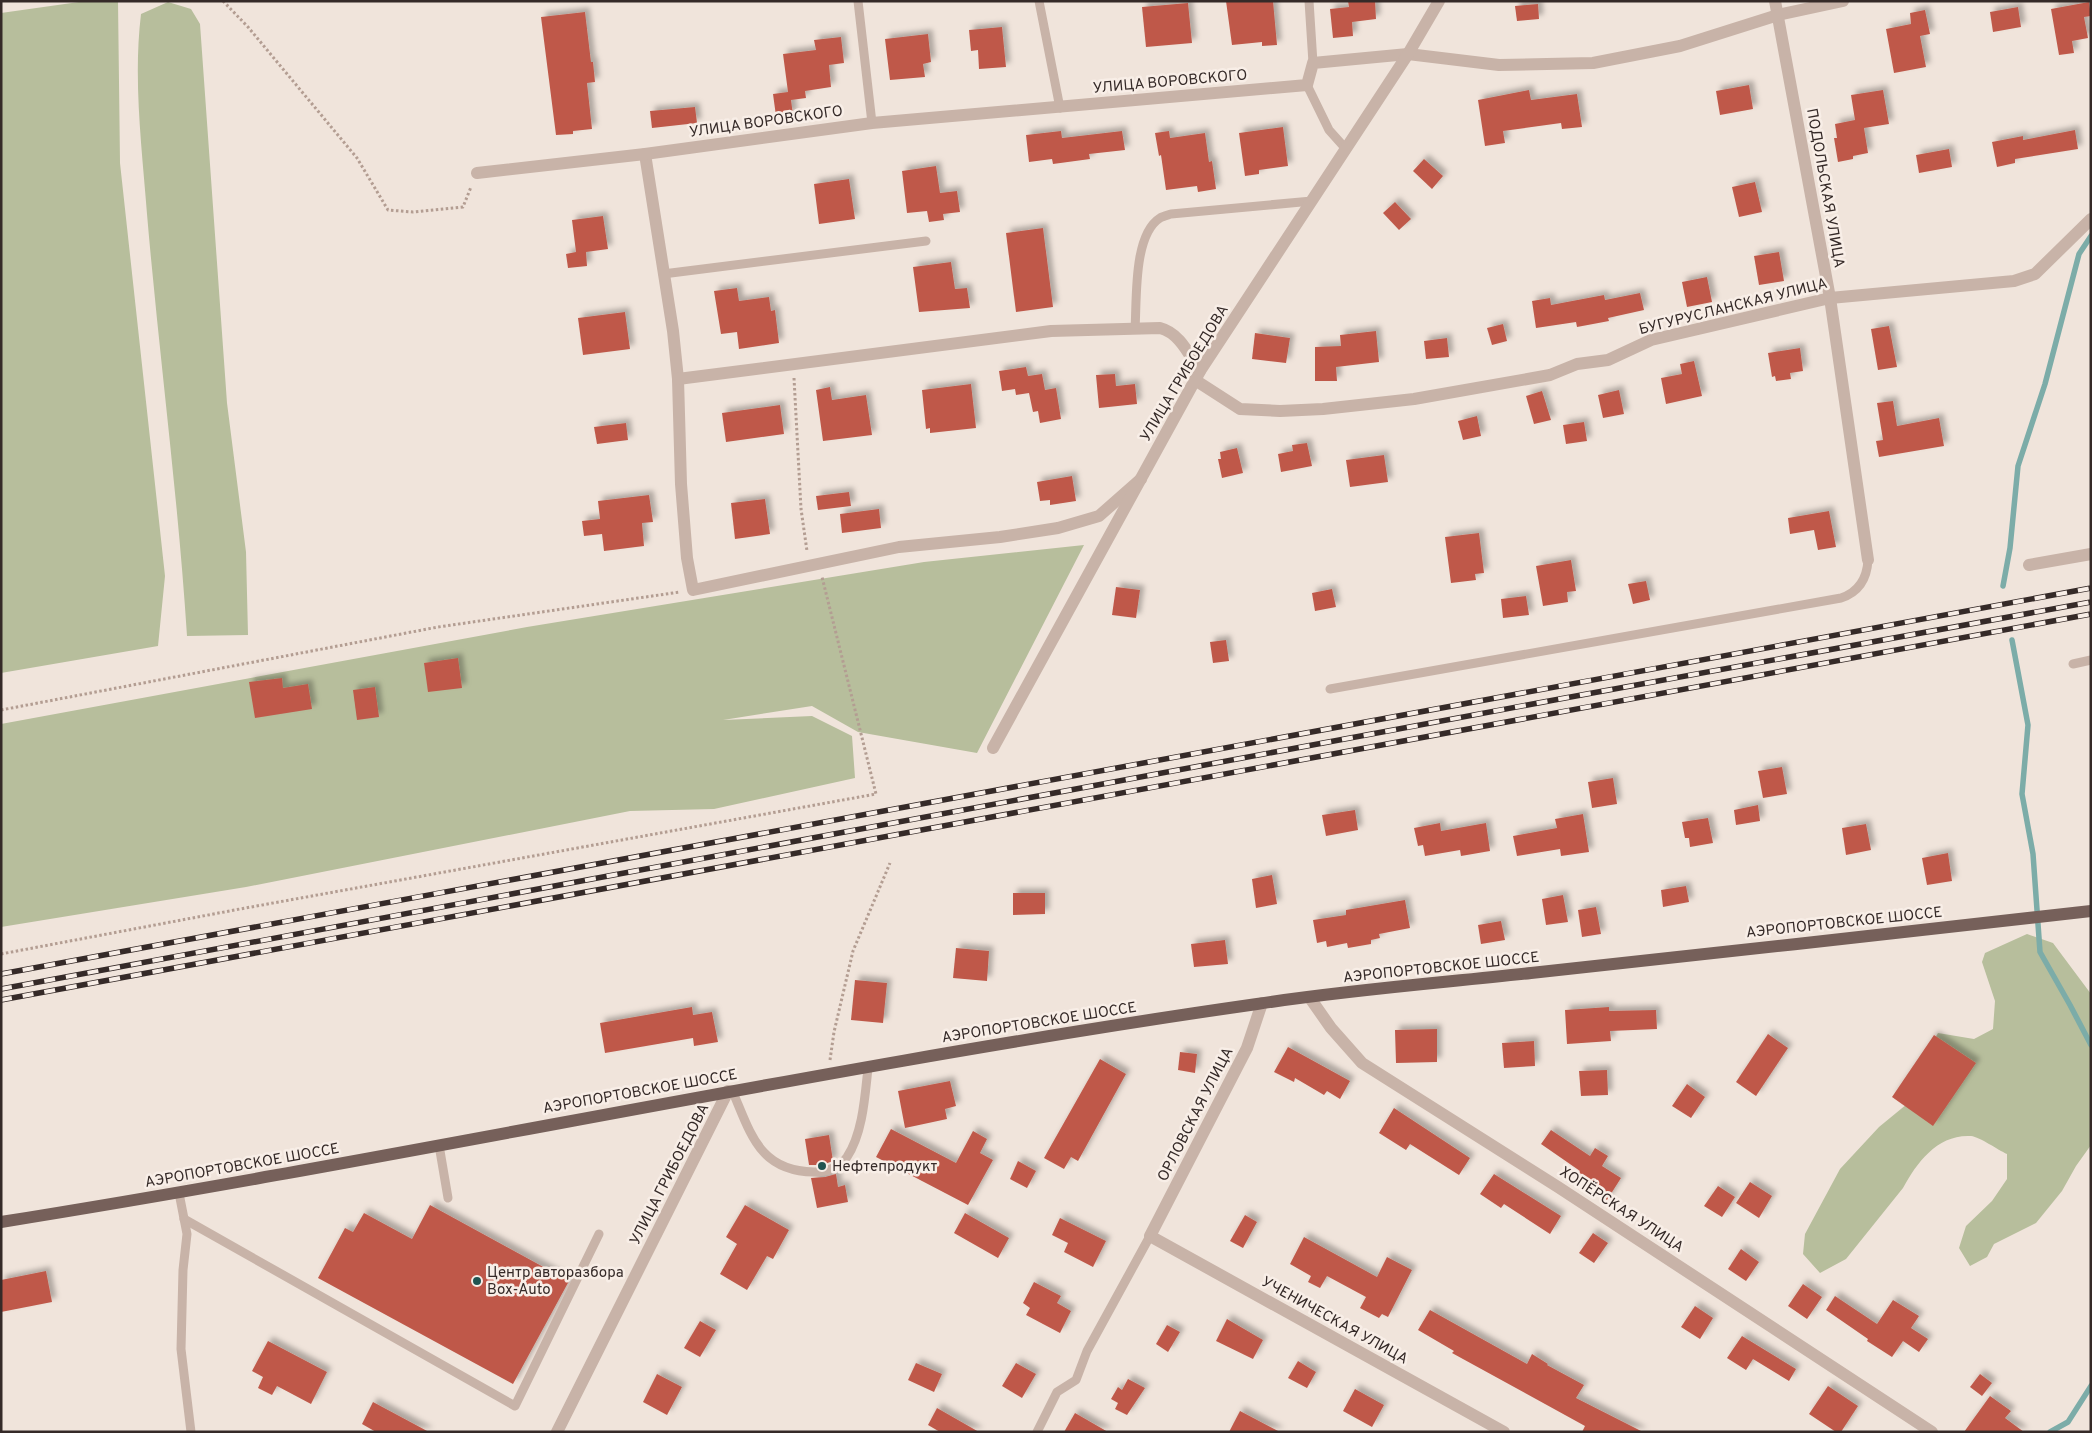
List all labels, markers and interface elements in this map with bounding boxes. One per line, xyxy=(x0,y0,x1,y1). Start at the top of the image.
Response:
street label: УЛИЦА ВОРОВСКОГО xyxy=(1092,66,1248,99)
street label: УЛИЦА ВОРОВСКОГО xyxy=(688,102,844,143)
street label: ПОДОЛЬСКАЯ УЛИЦА xyxy=(1801,107,1848,270)
street label: БУГУРУСЛАНСКАЯ УЛИЦА xyxy=(1637,275,1830,340)
street label: УЛИЦА ГРИБОЕДОВА xyxy=(1137,302,1234,446)
street label: АЭРОПОРТОВСКОЕ ШОССЕ xyxy=(1745,904,1943,943)
street label: АЭРОПОРТОВСКОЕ ШОССЕ xyxy=(1342,949,1540,988)
street label: АЭРОПОРТОВСКОЕ ШОССЕ xyxy=(940,999,1138,1048)
street label: ОРЛОВСКАЯ УЛИЦА xyxy=(1154,1044,1238,1185)
street label: АЭРОПОРТОВСКОЕ ШОССЕ xyxy=(542,1066,739,1119)
street label: УЛИЦА ГРИБОЕДОВА xyxy=(626,1101,714,1249)
street label: АЭРОПОРТОВСКОЕ ШОССЕ xyxy=(144,1140,341,1193)
place label: Нефтепродукт xyxy=(832,1158,937,1177)
marker: Нефтепродукт xyxy=(816,1160,828,1172)
street label: ХОПЁРСКАЯ УЛИЦА xyxy=(1556,1162,1687,1258)
place label: Центр авторазбора Box-Auto xyxy=(487,1264,624,1300)
street label: УЧЕНИЧЕСКАЯ УЛИЦА xyxy=(1258,1273,1411,1370)
marker: Центр авторазбора Box-Auto xyxy=(471,1275,483,1287)

